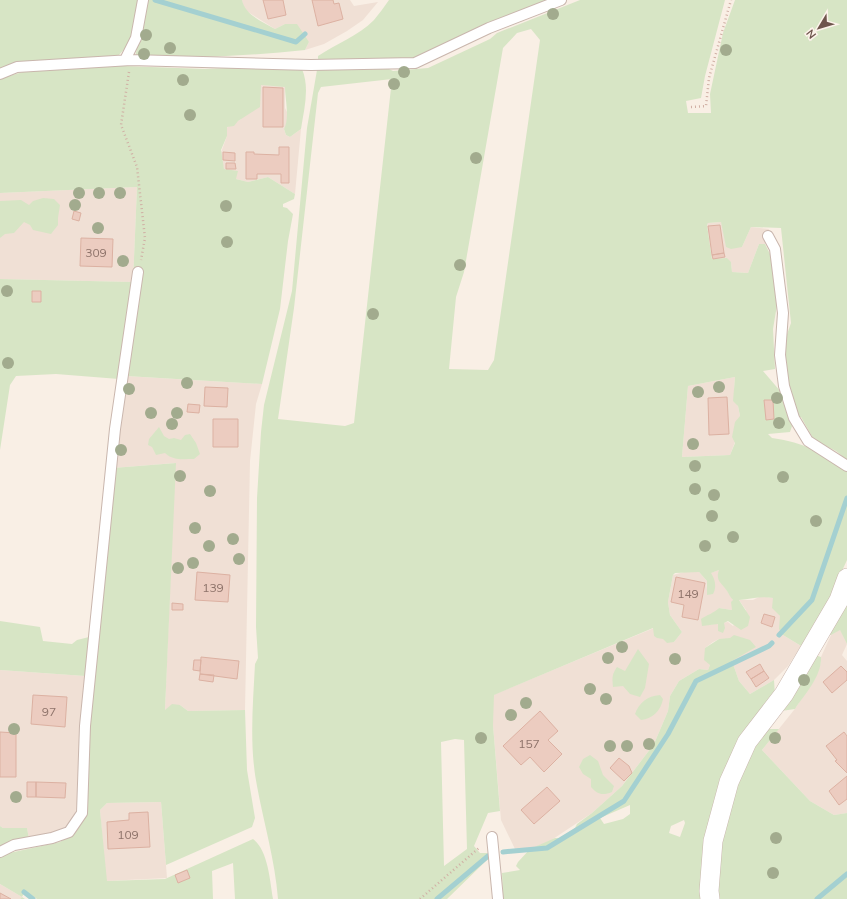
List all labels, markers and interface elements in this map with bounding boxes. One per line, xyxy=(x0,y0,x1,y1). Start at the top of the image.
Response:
north arrow xyxy=(799,8,839,48)
text: N xyxy=(803,27,819,42)
house number: 309 xyxy=(85,245,107,260)
house number: 139 xyxy=(202,580,224,595)
house number: 149 xyxy=(677,586,699,601)
house number: 97 xyxy=(42,704,56,719)
house number: 157 xyxy=(518,736,540,751)
house number: 109 xyxy=(117,827,139,842)

